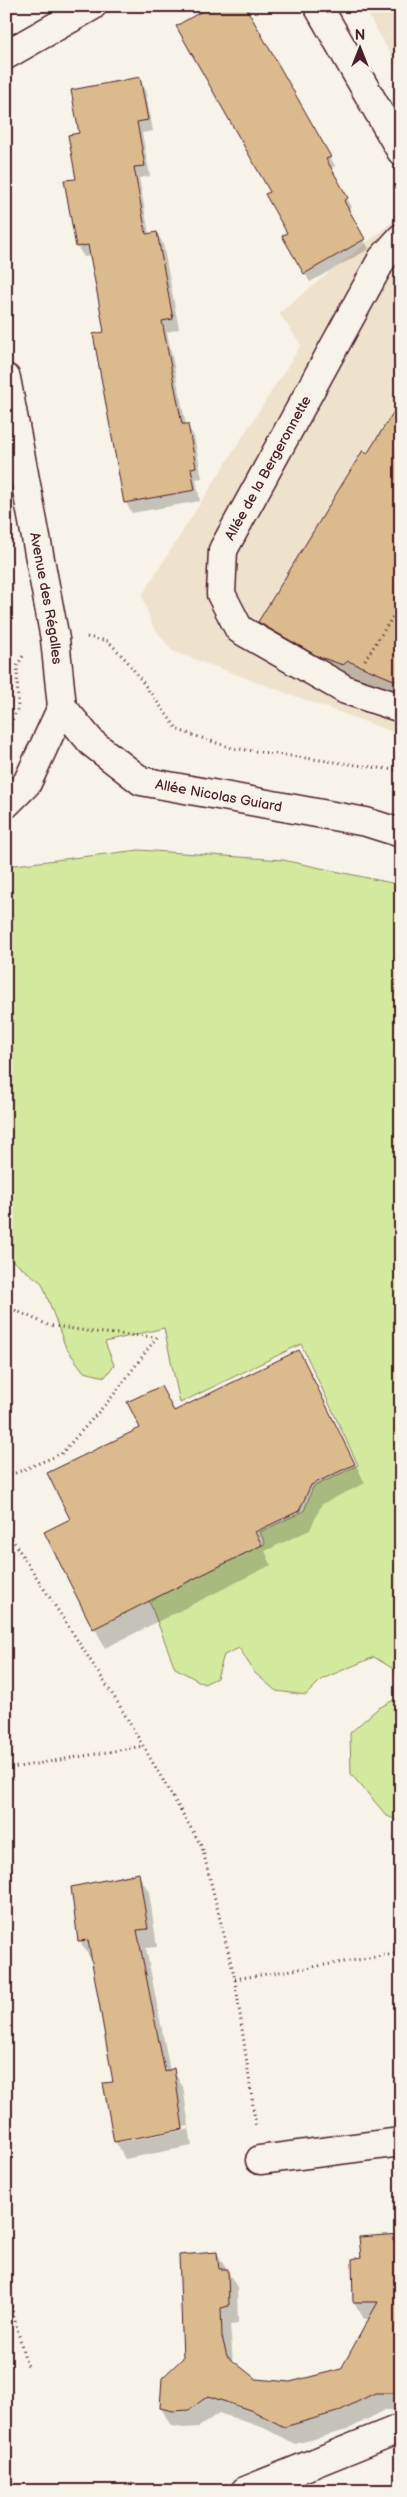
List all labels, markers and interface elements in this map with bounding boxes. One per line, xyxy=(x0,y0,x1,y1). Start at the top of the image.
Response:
north arrow xyxy=(334,22,384,72)
text: N xyxy=(355,27,365,44)
street label: Allée de la Bergeronnette xyxy=(221,393,315,543)
street label: Avenue des Régalles xyxy=(27,531,66,665)
street label: Allée Nicolas Guiard xyxy=(154,775,284,815)

